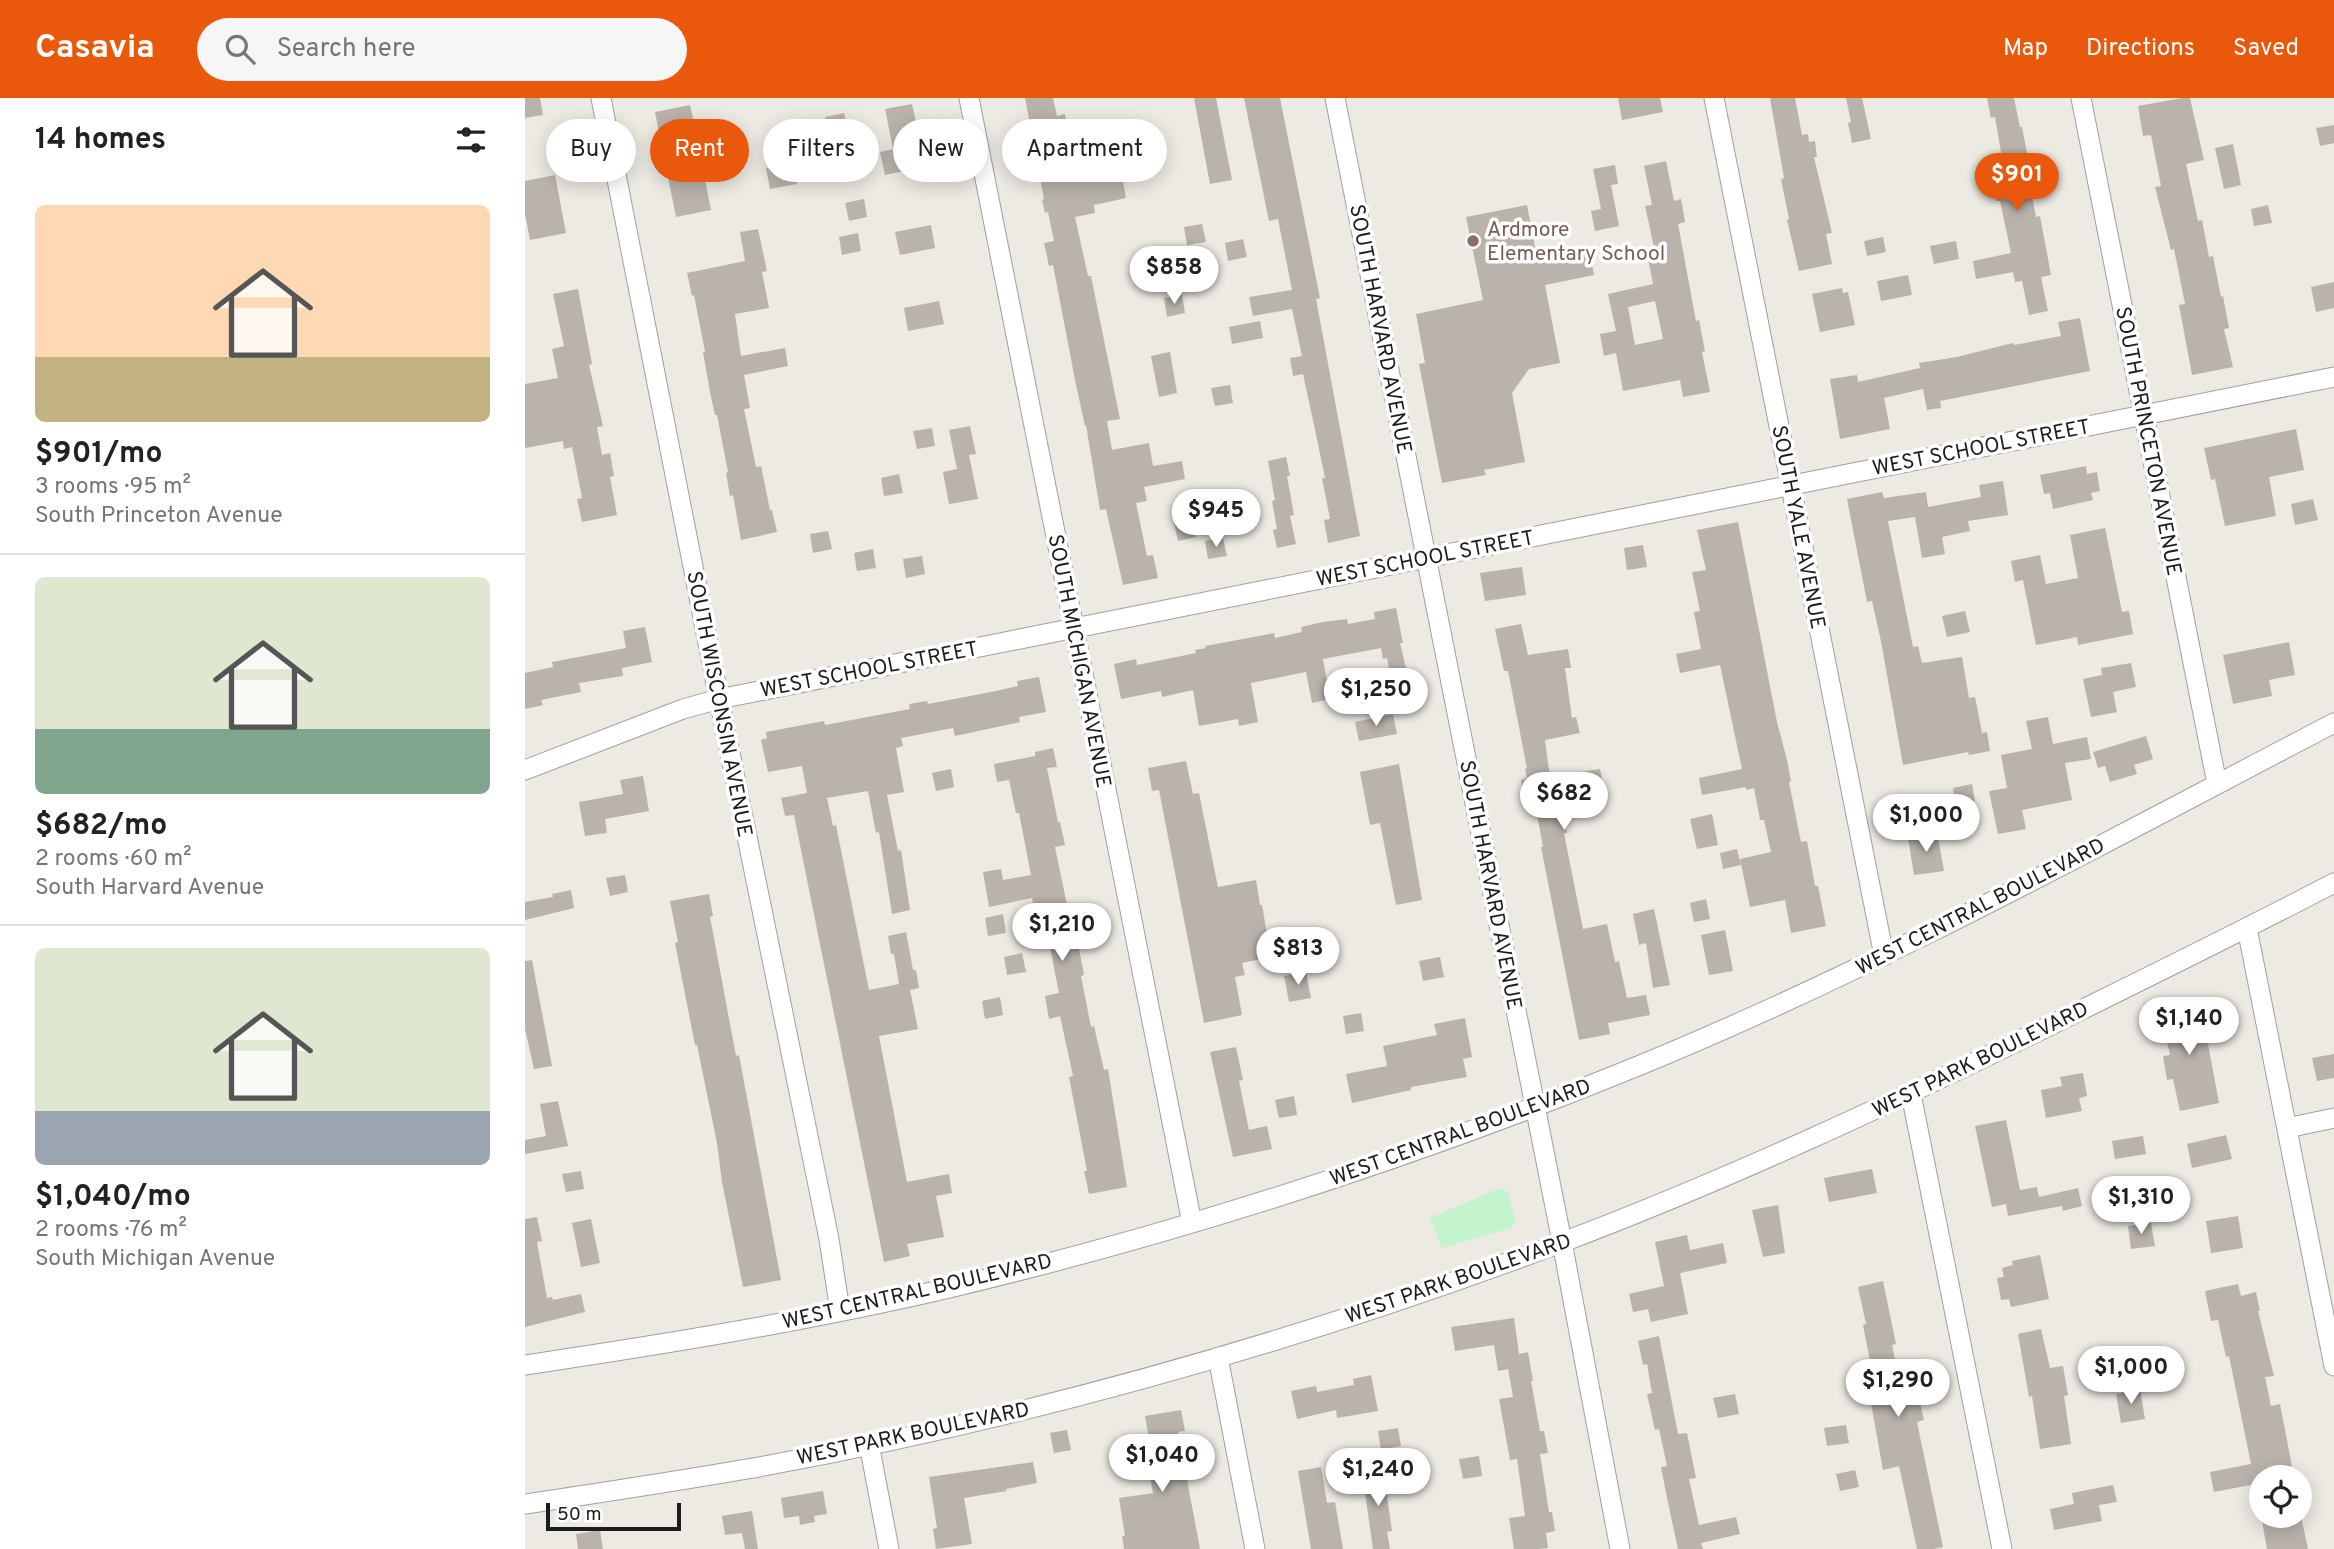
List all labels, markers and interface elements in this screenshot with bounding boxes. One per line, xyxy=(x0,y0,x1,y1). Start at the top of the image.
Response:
search box xyxy=(197,18,687,81)
text: Casavia xyxy=(35,28,155,70)
icon: search xyxy=(221,30,259,68)
text: Search here xyxy=(277,33,416,66)
text: Map xyxy=(2003,34,2048,64)
text: Directions xyxy=(2086,34,2195,64)
text: Saved xyxy=(2233,34,2299,64)
chip: Buy xyxy=(546,119,636,182)
chip: Rent xyxy=(650,119,749,182)
chip: Filters xyxy=(763,119,879,182)
chip: New xyxy=(893,119,988,182)
chip: Apartment xyxy=(1002,119,1167,182)
icon: filters xyxy=(452,121,490,159)
text: 14 homes xyxy=(35,122,166,159)
pin: $901 xyxy=(1976,153,2058,213)
text: $901 xyxy=(1991,161,2043,190)
street label: SOUTH HARVARD AVENUE xyxy=(1342,202,1417,456)
place label: Ardmore Elementary School xyxy=(1487,217,1665,268)
marker: Ardmore Elementary School xyxy=(1465,233,1481,249)
pin: $858 xyxy=(1133,246,1215,306)
icon: home xyxy=(200,250,326,376)
text: $858 xyxy=(1146,254,1202,283)
street label: SOUTH PRINCETON AVENUE xyxy=(2108,304,2187,578)
street label: WEST SCHOOL STREET xyxy=(1870,414,2092,483)
street label: SOUTH YALE AVENUE xyxy=(1765,423,1831,632)
text: $901/mo xyxy=(35,436,163,473)
text: 3 rooms · 95 m² xyxy=(35,473,191,502)
pin: $945 xyxy=(1175,490,1257,549)
text: $945 xyxy=(1188,497,1244,526)
text: South Princeton Avenue xyxy=(35,502,283,531)
street label: WEST SCHOOL STREET xyxy=(1314,525,1536,594)
street label: SOUTH MICHIGAN AVENUE xyxy=(1041,532,1116,790)
street label: SOUTH WISCONSIN AVENUE xyxy=(679,569,758,840)
icon: home xyxy=(200,622,326,748)
street label: WEST SCHOOL STREET xyxy=(758,636,980,705)
pin: $1,250 xyxy=(1319,668,1433,728)
text: $1,250 xyxy=(1340,676,1412,705)
street label: SOUTH HARVARD AVENUE xyxy=(1452,758,1527,1012)
pin: $682 xyxy=(1523,772,1605,832)
text: $682 xyxy=(1536,780,1592,809)
pin: $1,000 xyxy=(1869,794,1983,854)
text: $1,000 xyxy=(1889,802,1963,831)
text: $682/mo xyxy=(35,808,167,845)
street label: WEST CENTRAL BOULEVARD xyxy=(1852,833,2110,982)
text: 2 rooms · 60 m² xyxy=(35,845,192,874)
text: South Harvard Avenue xyxy=(35,874,264,903)
pin: $1,210 xyxy=(1005,904,1119,963)
text: $1,210 xyxy=(1028,911,1096,940)
pin: $813 xyxy=(1257,928,1339,987)
text: $813 xyxy=(1272,935,1324,964)
icon: home xyxy=(200,993,326,1119)
street label: WEST PARK BOULEVARD xyxy=(1868,996,2093,1125)
pin: $1,140 xyxy=(2132,998,2246,1057)
text: $1,140 xyxy=(2155,1005,2223,1034)
street label: WEST CENTRAL BOULEVARD xyxy=(1326,1074,1595,1193)
pin: $1,310 xyxy=(2084,1176,2198,1236)
text: $1,040/mo xyxy=(35,1179,191,1216)
text: $1,310 xyxy=(2107,1184,2175,1213)
text: 2 rooms · 76 m² xyxy=(35,1216,187,1245)
street label: WEST PARK BOULEVARD xyxy=(1342,1228,1575,1331)
text: South Michigan Avenue xyxy=(35,1245,275,1274)
street label: WEST CENTRAL BOULEVARD xyxy=(780,1248,1055,1337)
pin: $1,000 xyxy=(2074,1346,2188,1406)
text: $1,000 xyxy=(2094,1354,2168,1383)
pin: $1,290 xyxy=(1841,1360,1955,1419)
text: $1,290 xyxy=(1862,1367,1934,1396)
street label: WEST PARK BOULEVARD xyxy=(794,1397,1032,1472)
pin: $1,040 xyxy=(1105,1434,1219,1494)
text: $1,040 xyxy=(1125,1442,1199,1471)
pin: $1,240 xyxy=(1321,1448,1435,1508)
text: $1,240 xyxy=(1341,1456,1415,1485)
map controls xyxy=(2249,1465,2312,1528)
button: locate xyxy=(2249,1465,2312,1528)
scale bar xyxy=(546,1500,681,1532)
text: 50 m xyxy=(557,1503,602,1527)

